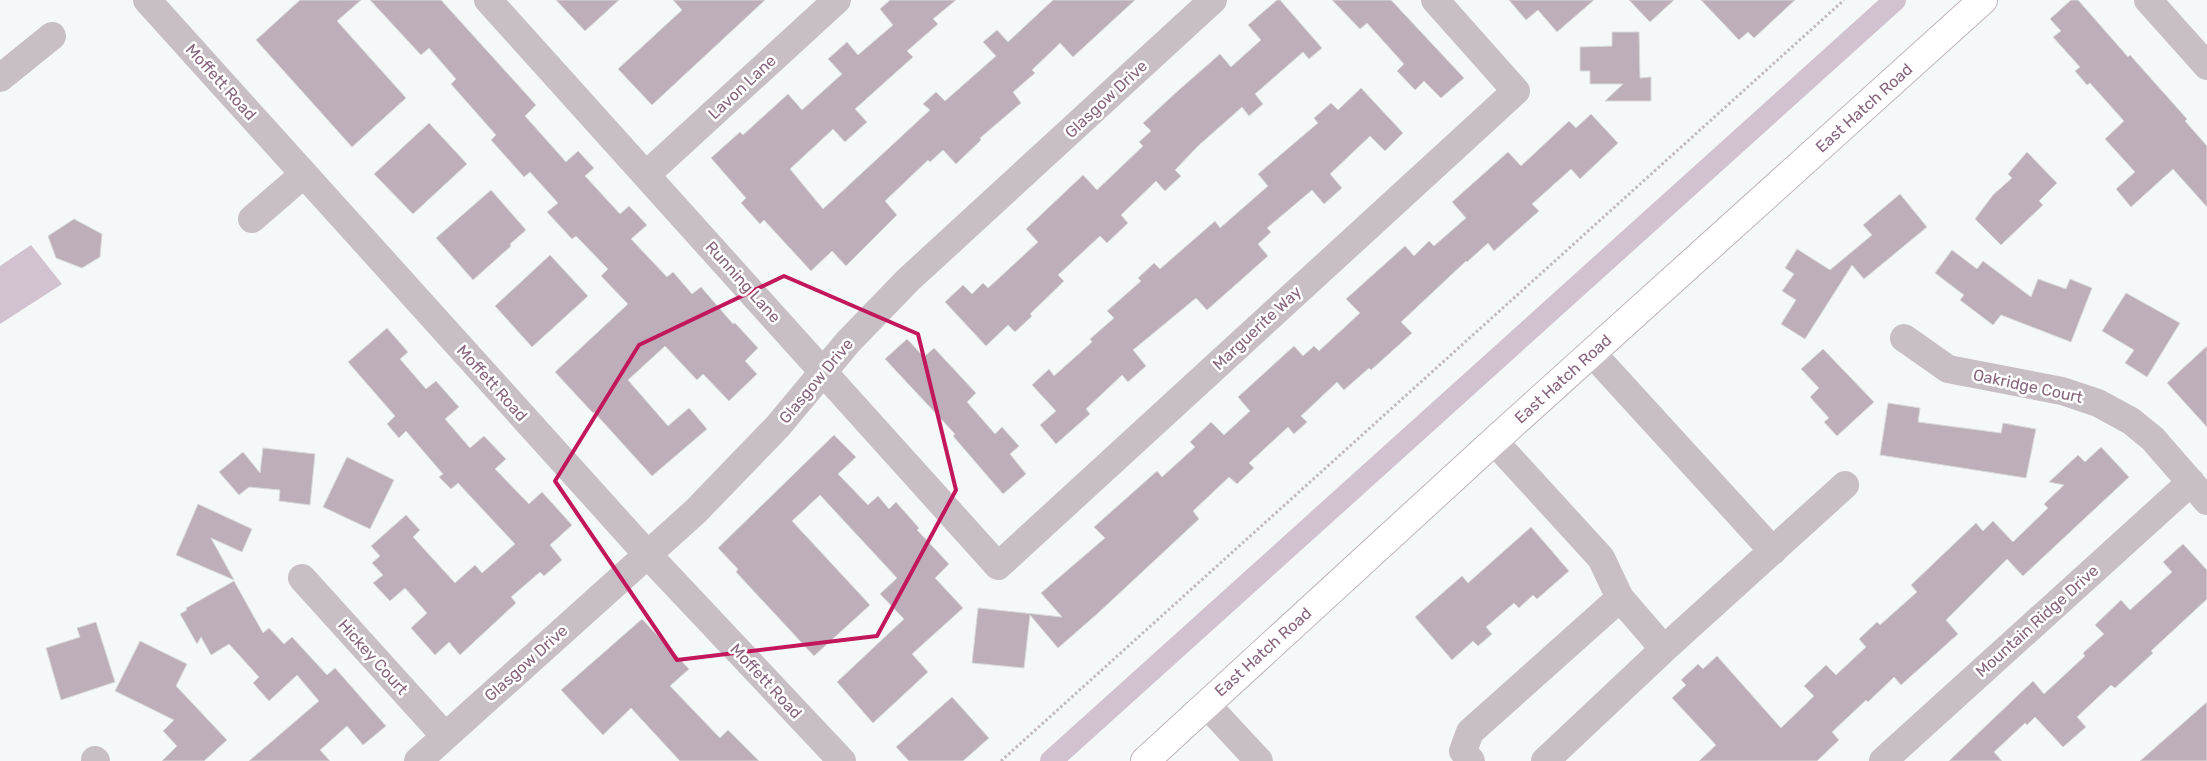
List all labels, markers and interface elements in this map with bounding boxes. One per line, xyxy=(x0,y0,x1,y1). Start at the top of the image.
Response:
street label: Moffett Road xyxy=(182,40,260,124)
street label: Lavon Lane xyxy=(704,51,780,123)
street label: Glasgow Drive xyxy=(1061,56,1151,142)
street label: East Hatch Road xyxy=(1812,60,1916,156)
street label: Running Lane xyxy=(701,237,785,327)
street label: Marguerite Way xyxy=(1209,282,1305,374)
street label: East Hatch Road xyxy=(1511,331,1615,427)
street label: Glasgow Drive xyxy=(775,335,857,427)
street label: Moffett Road xyxy=(453,341,531,425)
street label: Oakridge Court xyxy=(1971,365,2085,407)
street label: Mountain Ridge Drive xyxy=(1972,561,2102,681)
street label: East Hatch Road xyxy=(1211,604,1315,700)
street label: Hickey Court xyxy=(334,615,412,699)
street label: Glasgow Drive xyxy=(481,621,571,705)
street label: Moffett Road xyxy=(726,639,806,723)

